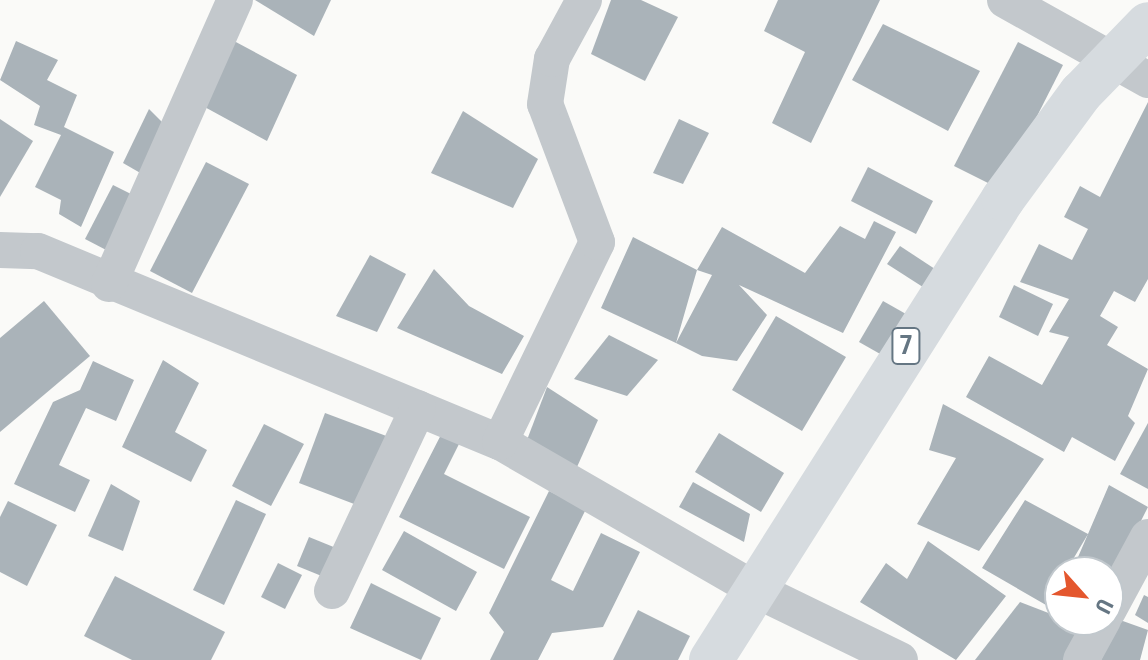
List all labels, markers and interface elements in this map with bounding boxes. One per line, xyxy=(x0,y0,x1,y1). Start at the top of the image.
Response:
road number: 7 xyxy=(890,324,922,368)
north arrow xyxy=(1044,556,1124,636)
text: U xyxy=(1090,595,1118,617)

